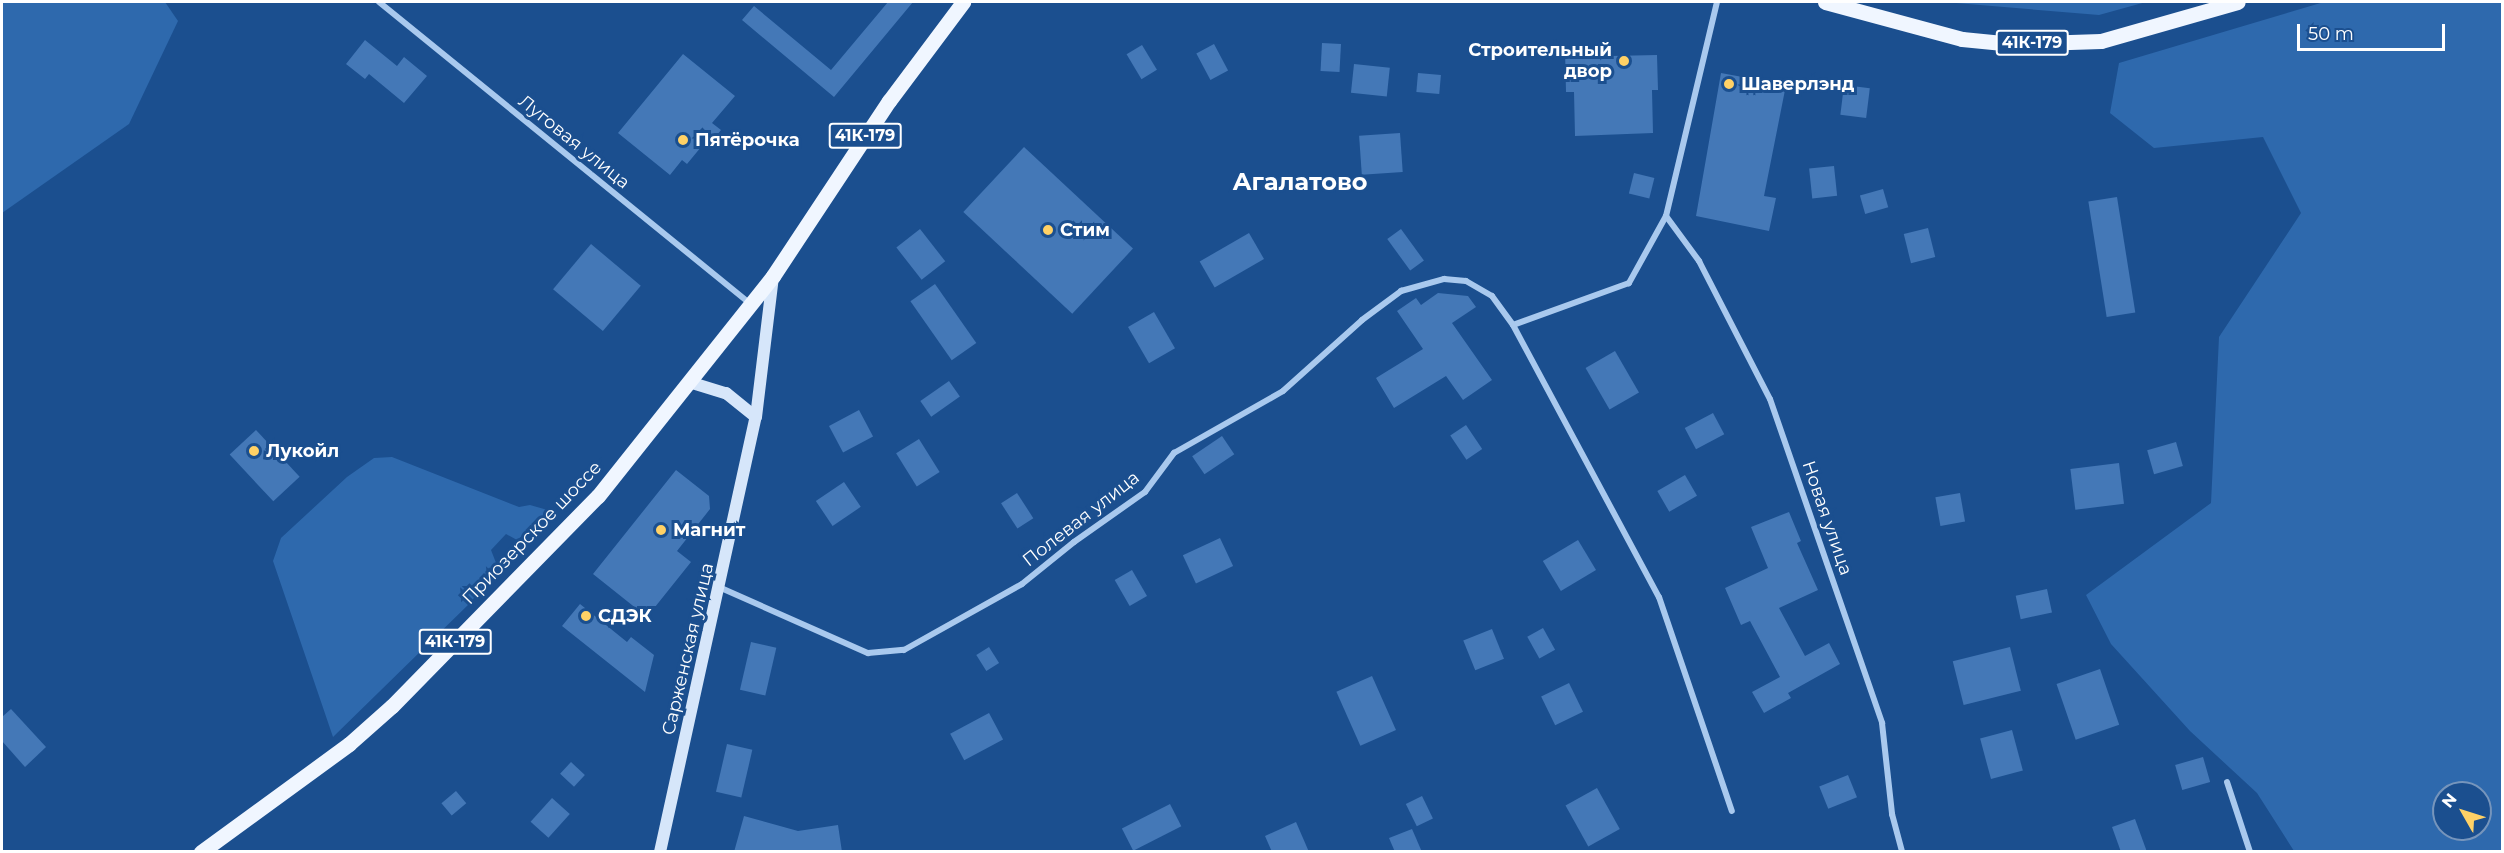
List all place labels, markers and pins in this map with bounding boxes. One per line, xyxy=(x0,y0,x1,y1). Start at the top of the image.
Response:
place label: Строительный двор xyxy=(1468,40,1612,82)
marker: Строительный двор xyxy=(1617,54,1631,68)
place label: Шаверлэнд xyxy=(1741,73,1854,95)
marker: Шаверлэнд xyxy=(1722,77,1736,91)
place label: Пятёрочка xyxy=(695,129,800,151)
marker: Пятёрочка xyxy=(676,133,690,147)
place label: Стим xyxy=(1060,219,1110,241)
marker: Стим xyxy=(1041,223,1055,237)
place label: Лукойл xyxy=(266,440,339,462)
marker: Лукойл xyxy=(247,444,261,458)
place label: Магнит xyxy=(673,519,745,541)
marker: Магнит xyxy=(654,523,668,537)
place label: СДЭК xyxy=(598,605,652,627)
marker: СДЭК xyxy=(579,609,593,623)

